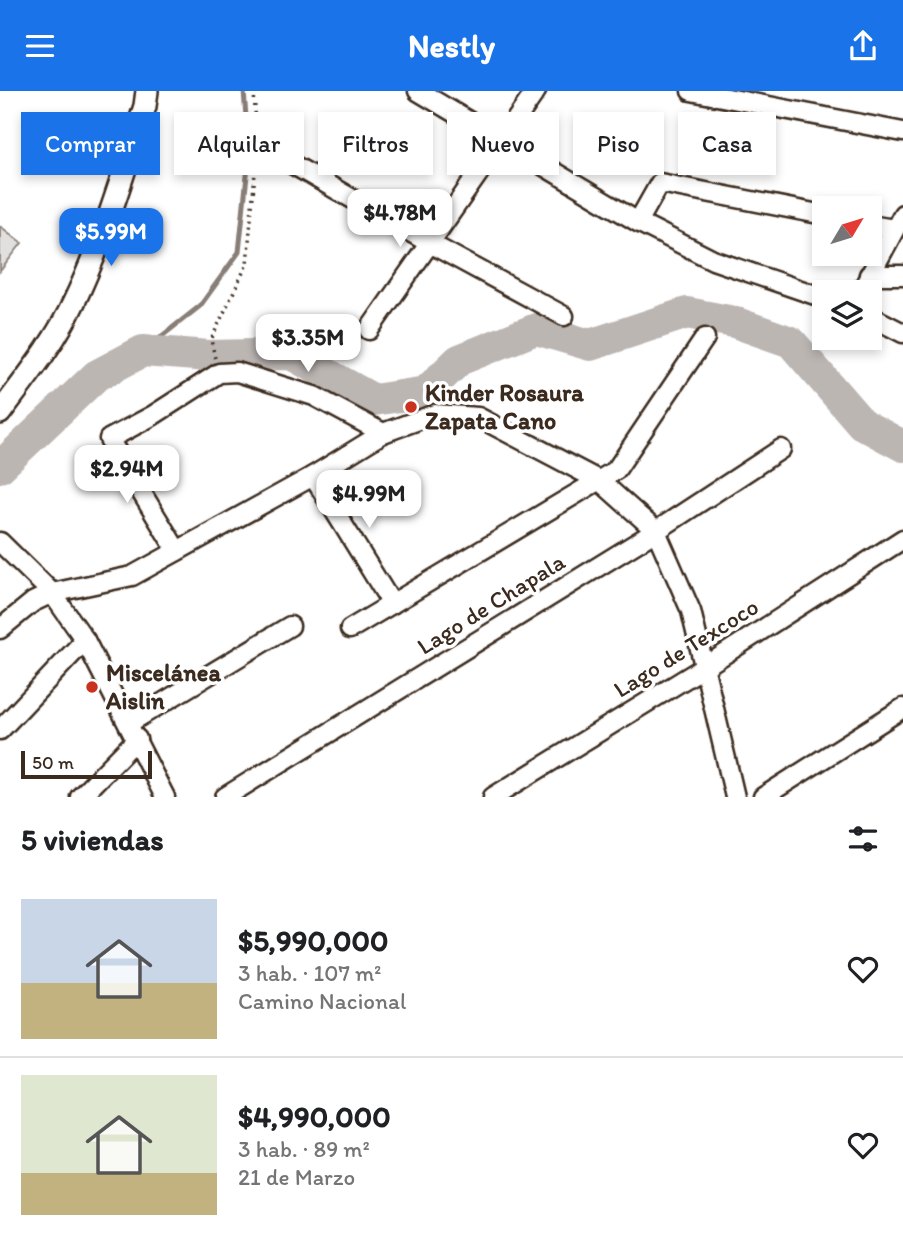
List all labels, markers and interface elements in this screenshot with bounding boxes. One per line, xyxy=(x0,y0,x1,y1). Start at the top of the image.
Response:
icon: menu xyxy=(21,27,59,65)
text: Nestly xyxy=(408,27,495,65)
icon: share xyxy=(844,27,882,65)
chip: Comprar xyxy=(21,112,160,175)
chip: Alquilar xyxy=(174,112,304,175)
chip: Filtros xyxy=(318,112,433,175)
chip: Nuevo xyxy=(447,112,559,175)
chip: Piso xyxy=(573,112,664,175)
chip: Casa xyxy=(678,112,776,175)
pin: $4.78M xyxy=(343,190,457,249)
north arrow xyxy=(812,196,882,266)
map controls xyxy=(812,196,882,350)
text: $4.78M xyxy=(363,198,437,226)
pin: $5.99M xyxy=(54,209,168,268)
text: $5.99M xyxy=(75,217,147,245)
button: layers xyxy=(812,280,882,350)
pin: $3.35M xyxy=(251,315,365,374)
text: $3.35M xyxy=(272,323,344,351)
place label: Kinder Rosaura Zapata Cano xyxy=(425,378,584,436)
marker: Kinder Rosaura Zapata Cano xyxy=(403,399,419,415)
pin: $2.94M xyxy=(70,445,184,505)
text: $2.94M xyxy=(90,454,164,482)
pin: $4.99M xyxy=(312,471,426,530)
text: $4.99M xyxy=(332,479,406,507)
street label: Lago de Chapala xyxy=(411,546,570,661)
street label: Lago de Texcoco xyxy=(608,591,764,704)
place label: Miscelánea Aislin xyxy=(105,658,221,715)
marker: Miscelánea Aislin xyxy=(84,679,100,695)
scale bar xyxy=(21,748,152,780)
text: 50 m xyxy=(32,751,74,774)
icon: filters xyxy=(844,820,882,858)
text: 5 viviendas xyxy=(21,821,164,858)
text: $5,990,000 xyxy=(238,922,388,959)
icon: home xyxy=(77,927,161,1011)
icon: heart xyxy=(844,950,882,988)
text: 3 hab. · 107 m² xyxy=(238,959,382,987)
text: Camino Nacional xyxy=(238,987,406,1015)
text: $4,990,000 xyxy=(238,1098,391,1135)
icon: home xyxy=(77,1103,161,1187)
icon: heart xyxy=(844,1126,882,1164)
text: 3 hab. · 89 m² xyxy=(238,1135,370,1163)
text: 21 de Marzo xyxy=(238,1163,355,1191)

